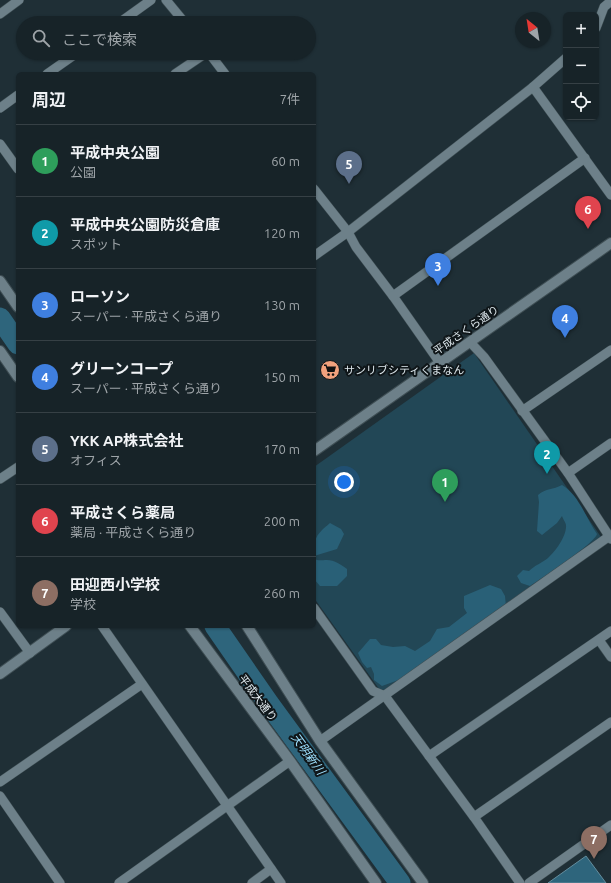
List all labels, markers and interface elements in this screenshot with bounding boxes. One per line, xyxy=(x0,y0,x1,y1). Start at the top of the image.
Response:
north arrow xyxy=(515,12,551,48)
map controls xyxy=(563,12,599,120)
button: + xyxy=(563,12,599,48)
search box xyxy=(16,16,316,60)
icon: search xyxy=(30,27,52,49)
text: ここで検索 xyxy=(62,31,137,48)
button: − xyxy=(563,48,599,84)
button: locate xyxy=(563,84,599,120)
text: 周辺 xyxy=(32,90,66,109)
text: 7件 xyxy=(280,92,300,106)
text: 平成中央公園 xyxy=(70,144,160,161)
pin: 5 xyxy=(336,151,362,184)
text: 1 xyxy=(41,154,49,168)
text: 60 m xyxy=(271,154,300,168)
text: 公園 xyxy=(70,165,96,179)
pin: 6 xyxy=(575,196,601,229)
text: 平成中央公園防災倉庫 xyxy=(70,216,220,233)
text: 2 xyxy=(41,226,49,240)
text: 120 m xyxy=(264,226,300,240)
text: スポット xyxy=(70,237,122,251)
pin: 3 xyxy=(425,253,451,286)
text: ローソン xyxy=(70,288,130,305)
text: 3 xyxy=(41,298,49,312)
text: 130 m xyxy=(264,298,300,312)
street label: 平成さくら通り xyxy=(431,303,501,357)
pin: 4 xyxy=(552,305,578,338)
text: スーパー · 平成さくら通り xyxy=(70,309,222,323)
supermarket icon: サンリブシティくまなん xyxy=(319,359,341,381)
text: グリーンコープ xyxy=(70,360,173,377)
place label: サンリブシティくまなん xyxy=(344,364,464,376)
text: 4 xyxy=(41,370,49,384)
text: 150 m xyxy=(264,370,300,384)
text: スーパー · 平成さくら通り xyxy=(70,381,222,395)
text: YKK AP株式会社 xyxy=(70,432,183,449)
pin: 2 xyxy=(534,441,560,474)
text: 5 xyxy=(41,442,49,456)
text: 170 m xyxy=(264,442,300,456)
text: オフィス xyxy=(70,453,122,467)
pin: 1 xyxy=(432,469,458,502)
your location xyxy=(334,472,354,492)
text: 平成さくら薬局 xyxy=(70,504,175,521)
text: 6 xyxy=(41,514,49,528)
text: 200 m xyxy=(264,514,300,528)
text: 薬局 · 平成さくら通り xyxy=(70,525,196,539)
text: 田迎西小学校 xyxy=(70,576,160,593)
text: 7 xyxy=(41,586,49,600)
text: 260 m xyxy=(264,586,300,600)
text: 学校 xyxy=(70,597,96,611)
street label: 平成大通り xyxy=(237,672,279,724)
water label: 天明新川 xyxy=(289,730,329,779)
pin: 7 xyxy=(581,826,607,859)

